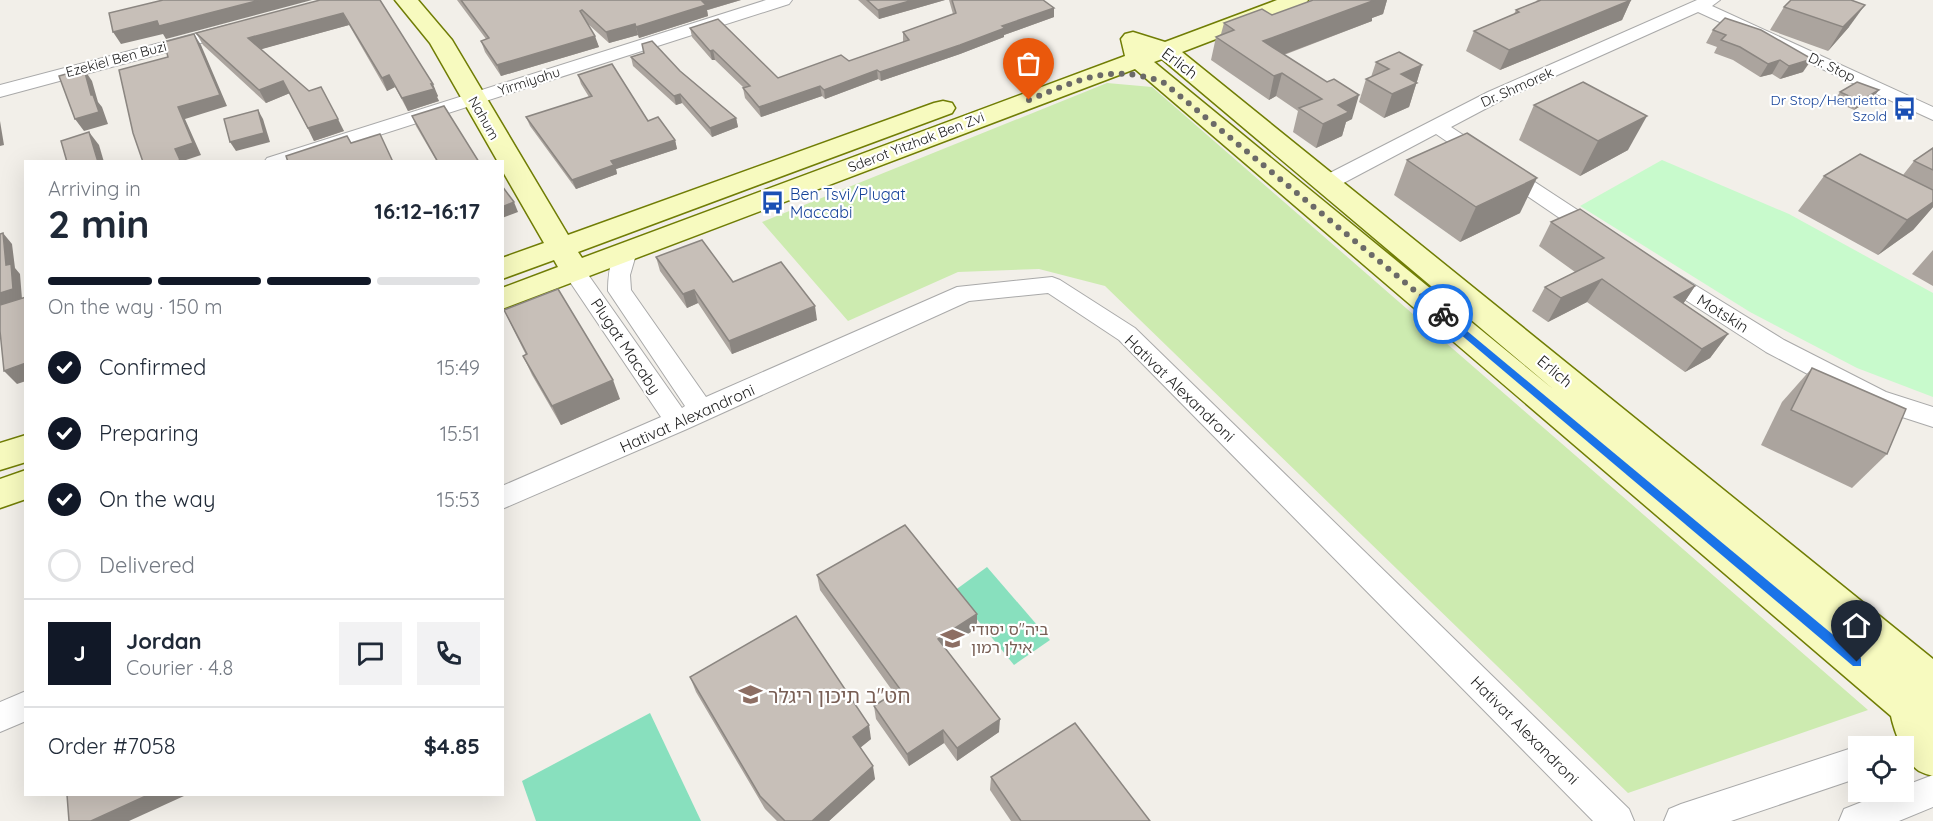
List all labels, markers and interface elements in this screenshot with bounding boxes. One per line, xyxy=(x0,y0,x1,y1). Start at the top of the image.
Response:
street label: Ezekiel Ben Buzi xyxy=(64,37,168,81)
pin xyxy=(1003,38,1054,100)
street label: Erlich xyxy=(1158,43,1202,83)
icon: bag xyxy=(1012,47,1045,80)
street label: Dr. Stop xyxy=(1806,48,1858,86)
street label: Yirmiyahu xyxy=(496,62,562,100)
street label: Dr. Shmorek xyxy=(1478,63,1556,111)
place label: Dr Stop/Henrietta Szold xyxy=(1771,91,1887,125)
street label: Nahum xyxy=(464,93,504,143)
bus stop icon: Dr Stop/Henrietta Szold xyxy=(1892,95,1918,121)
street label: Sderot Yitzhak Ben Zvi xyxy=(845,108,987,176)
text: Arriving in xyxy=(48,176,141,201)
place label: Ben Tsvi/Plugat Maccabi xyxy=(790,184,906,222)
bus stop icon: Ben Tsvi/Plugat Maccabi xyxy=(759,190,785,216)
text: 16:12–16:17 xyxy=(374,197,480,225)
text: 2 min xyxy=(48,199,150,248)
courier xyxy=(1413,284,1473,344)
street label: Motskin xyxy=(1693,289,1753,337)
text: On the way · 150 m xyxy=(48,294,223,319)
street label: Plugat Macaby xyxy=(587,294,665,398)
icon: bike xyxy=(1427,298,1460,331)
street label: Hativat Alexandroni xyxy=(1121,330,1239,446)
icon: check xyxy=(48,351,81,384)
street label: Erlich xyxy=(1533,351,1577,391)
text: Confirmed xyxy=(99,353,206,381)
text: 15:49 xyxy=(437,355,480,380)
street label: Hativat Alexandroni xyxy=(617,379,757,457)
icon: check xyxy=(48,417,81,450)
text: Preparing xyxy=(99,419,199,447)
text: 15:51 xyxy=(440,421,480,446)
icon: check xyxy=(48,483,81,516)
text: On the way xyxy=(99,485,215,513)
text: 15:53 xyxy=(437,487,480,512)
text: Delivered xyxy=(99,551,195,579)
pin xyxy=(1831,600,1882,662)
icon: home xyxy=(1840,609,1873,642)
place label: ביה"ס יסודי אילן רמון xyxy=(971,619,1048,657)
button: chat xyxy=(339,622,402,685)
button: phone xyxy=(417,622,480,685)
school or university icon: ביה"ס יסודי אילן רמון xyxy=(940,625,966,651)
text: Jordan xyxy=(126,627,202,655)
text: J xyxy=(73,639,86,667)
text: Courier · 4.8 xyxy=(126,655,233,680)
street label: Hativat Alexandroni xyxy=(1467,672,1583,788)
school or university icon: חט"ב תיכון ריגלר xyxy=(737,682,763,708)
place label: חט"ב תיכון ריגלר xyxy=(768,683,910,708)
text: Order #7058 xyxy=(48,732,176,760)
text: $4.85 xyxy=(424,732,480,760)
map controls xyxy=(1848,736,1914,802)
button: locate xyxy=(1848,736,1914,802)

